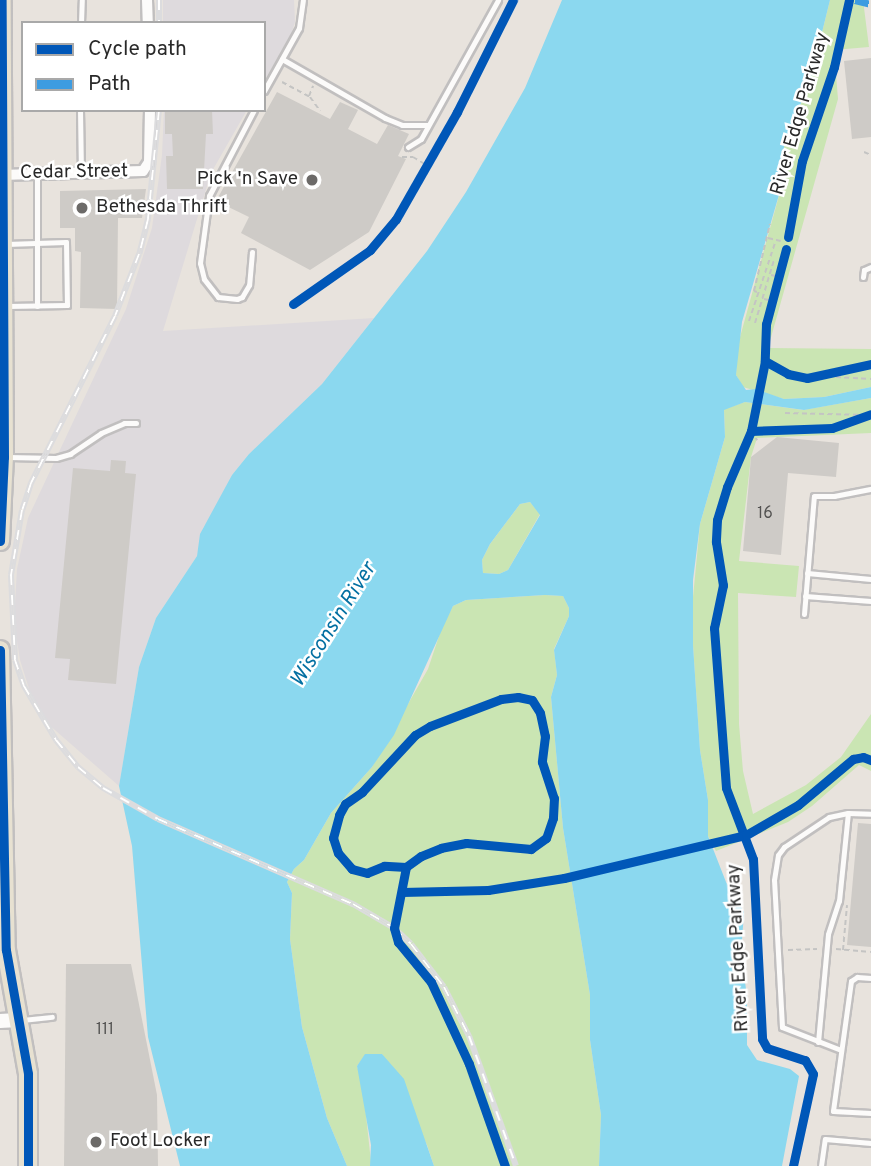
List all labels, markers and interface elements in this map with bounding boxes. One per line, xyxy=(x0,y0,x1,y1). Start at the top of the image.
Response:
legend xyxy=(21,21,266,112)
street label: River Edge Parkway xyxy=(767,30,835,198)
text: Cycle path xyxy=(88,36,187,63)
text: Path xyxy=(88,71,131,98)
street label: Cedar Street xyxy=(20,161,128,185)
place label: Pick 'n Save xyxy=(197,169,298,191)
marker: Pick 'n Save xyxy=(304,172,320,188)
place label: Bethesda Thrift xyxy=(96,197,228,219)
marker: Bethesda Thrift xyxy=(74,200,90,216)
house number: 16 xyxy=(757,504,773,524)
water label: Wisconsin River xyxy=(286,558,382,692)
street label: River Edge Parkway xyxy=(723,863,755,1033)
house number: 111 xyxy=(96,1020,114,1040)
place label: Foot Locker xyxy=(110,1131,210,1153)
marker: Foot Locker xyxy=(88,1134,104,1150)

